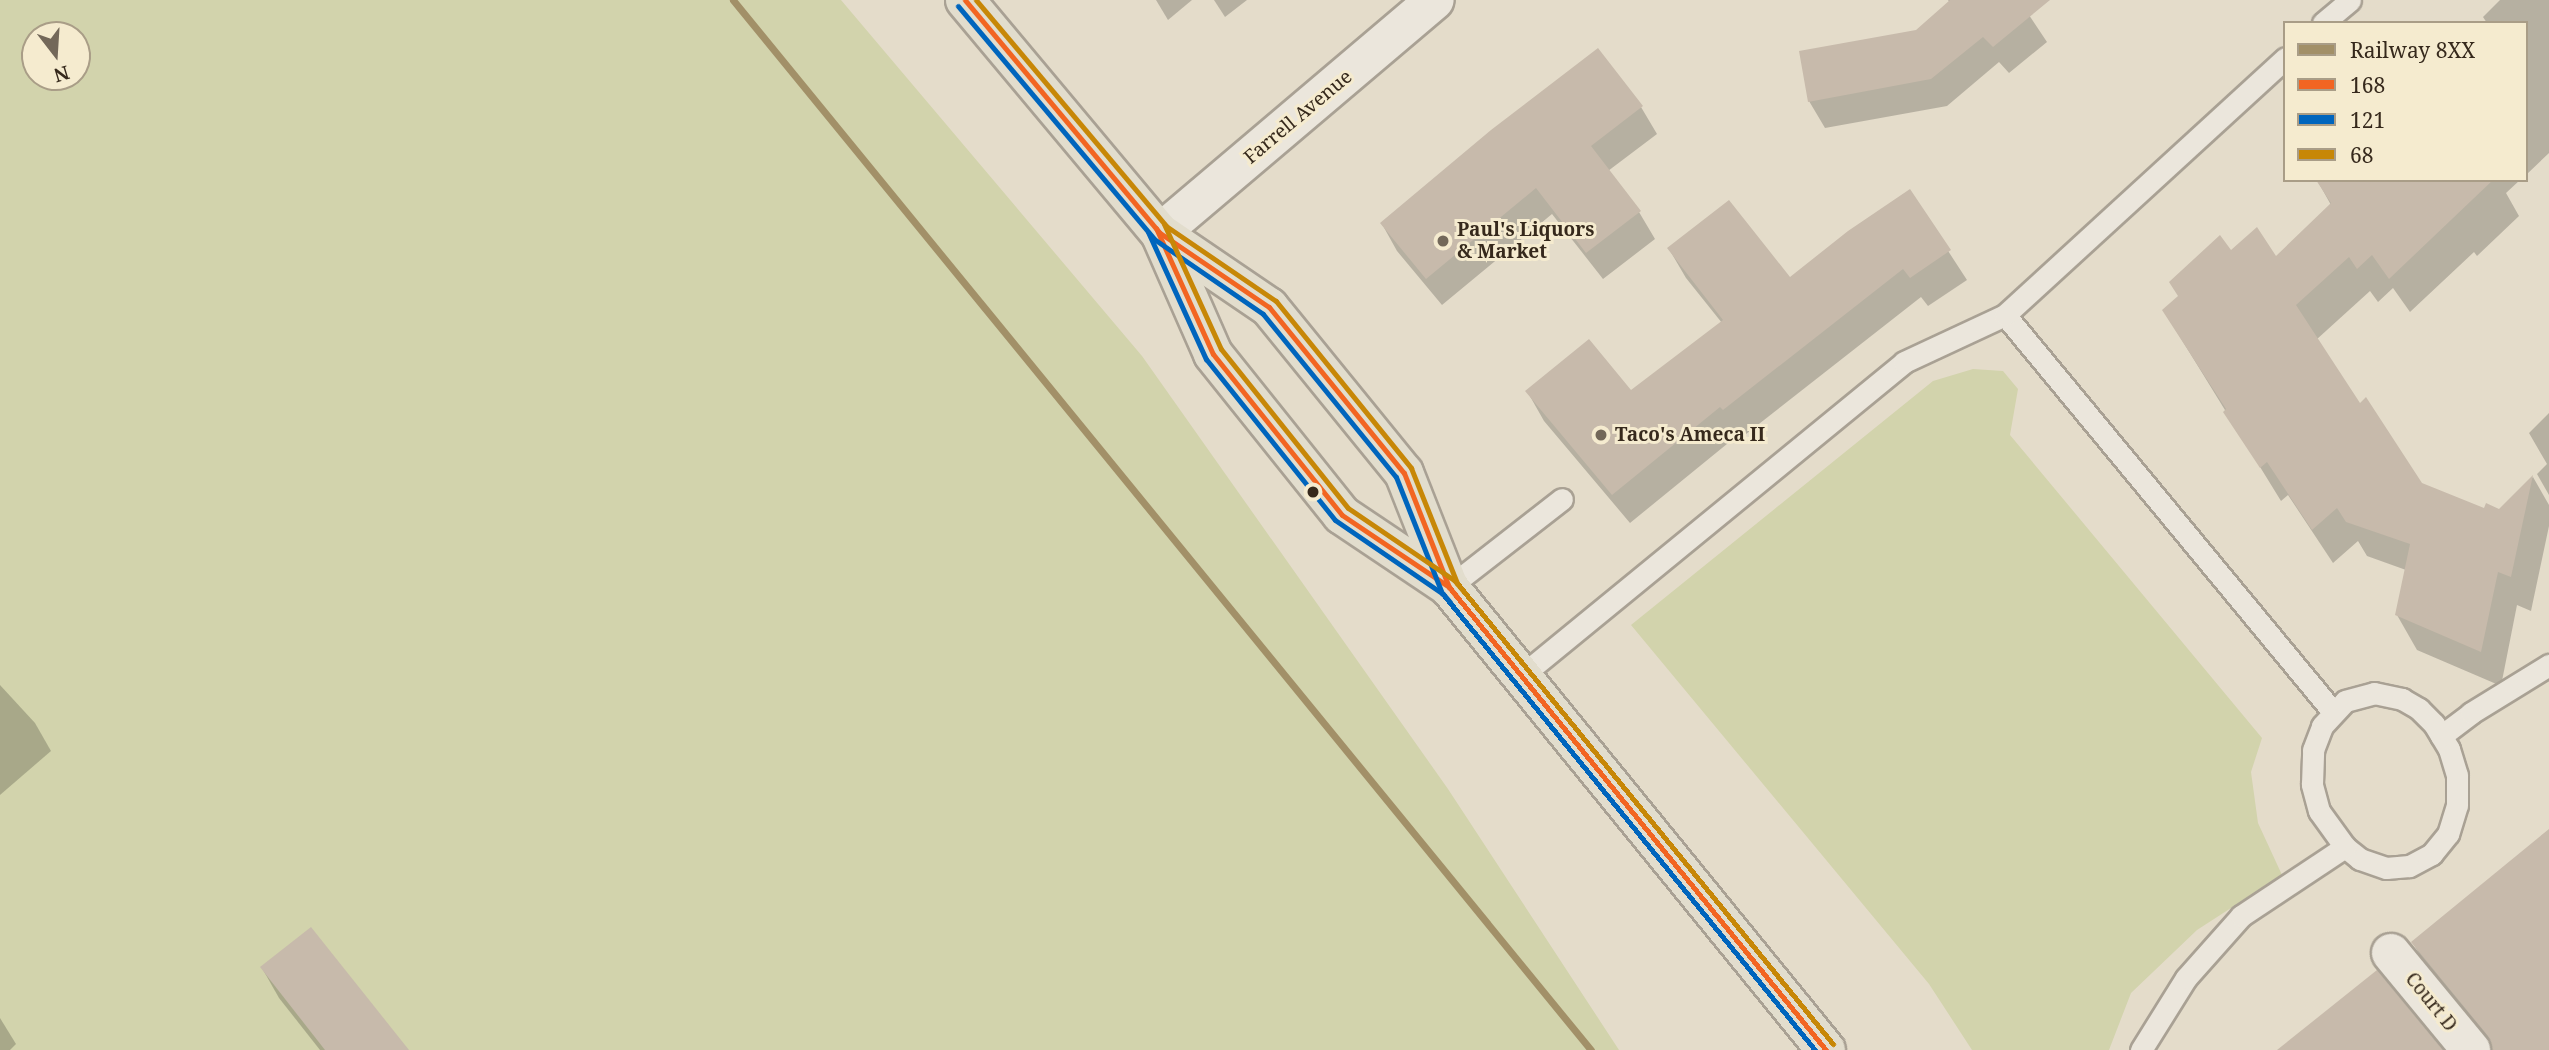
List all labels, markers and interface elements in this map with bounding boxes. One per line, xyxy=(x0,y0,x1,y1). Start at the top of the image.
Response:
north arrow xyxy=(21,21,91,91)
legend xyxy=(2283,21,2528,182)
text: Railway 8XX xyxy=(2350,36,2475,64)
text: N xyxy=(51,60,73,89)
street label: Farrell Avenue xyxy=(1239,65,1357,169)
text: 168 xyxy=(2350,71,2385,99)
text: 121 xyxy=(2350,106,2385,134)
text: 68 xyxy=(2350,141,2373,169)
place label: Paul's Liquors & Market xyxy=(1457,219,1594,263)
marker: Paul's Liquors & Market xyxy=(1435,233,1451,249)
place label: Taco's Ameca II xyxy=(1615,424,1765,446)
marker: Taco's Ameca II xyxy=(1593,427,1609,443)
unlabelled marker xyxy=(1306,485,1320,499)
street label: Court D xyxy=(2400,968,2462,1036)

